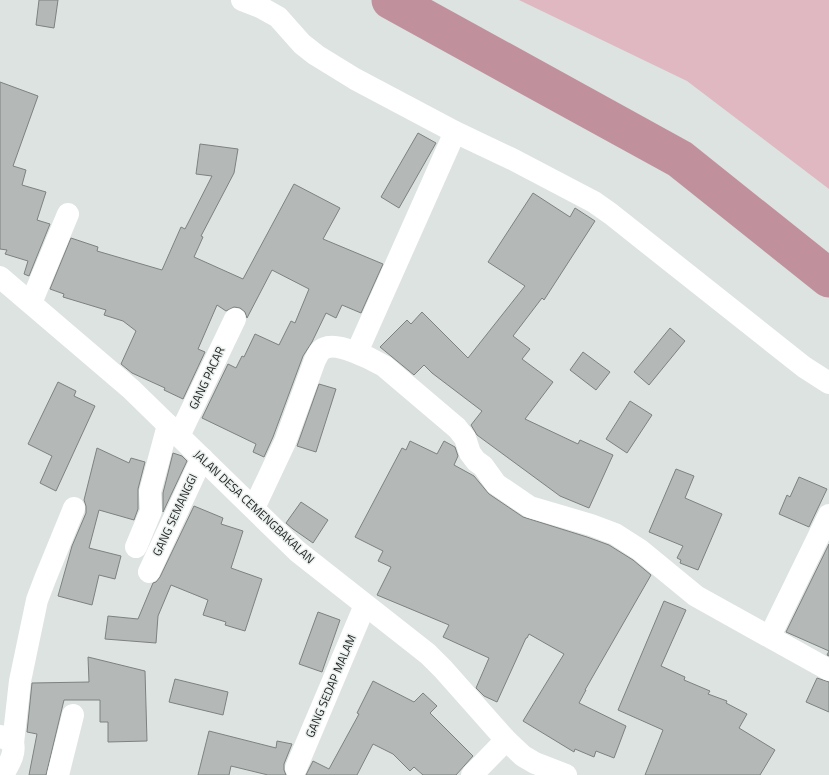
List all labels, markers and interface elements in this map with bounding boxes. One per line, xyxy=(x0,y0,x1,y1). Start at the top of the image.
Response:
street label: GANG PACAR xyxy=(184,343,229,412)
street label: JALAN DESA CEMENGBAKALAN xyxy=(190,445,319,568)
street label: GANG SEMANGGI xyxy=(147,470,202,559)
street label: GANG SEDAP MALAM xyxy=(300,631,361,740)

